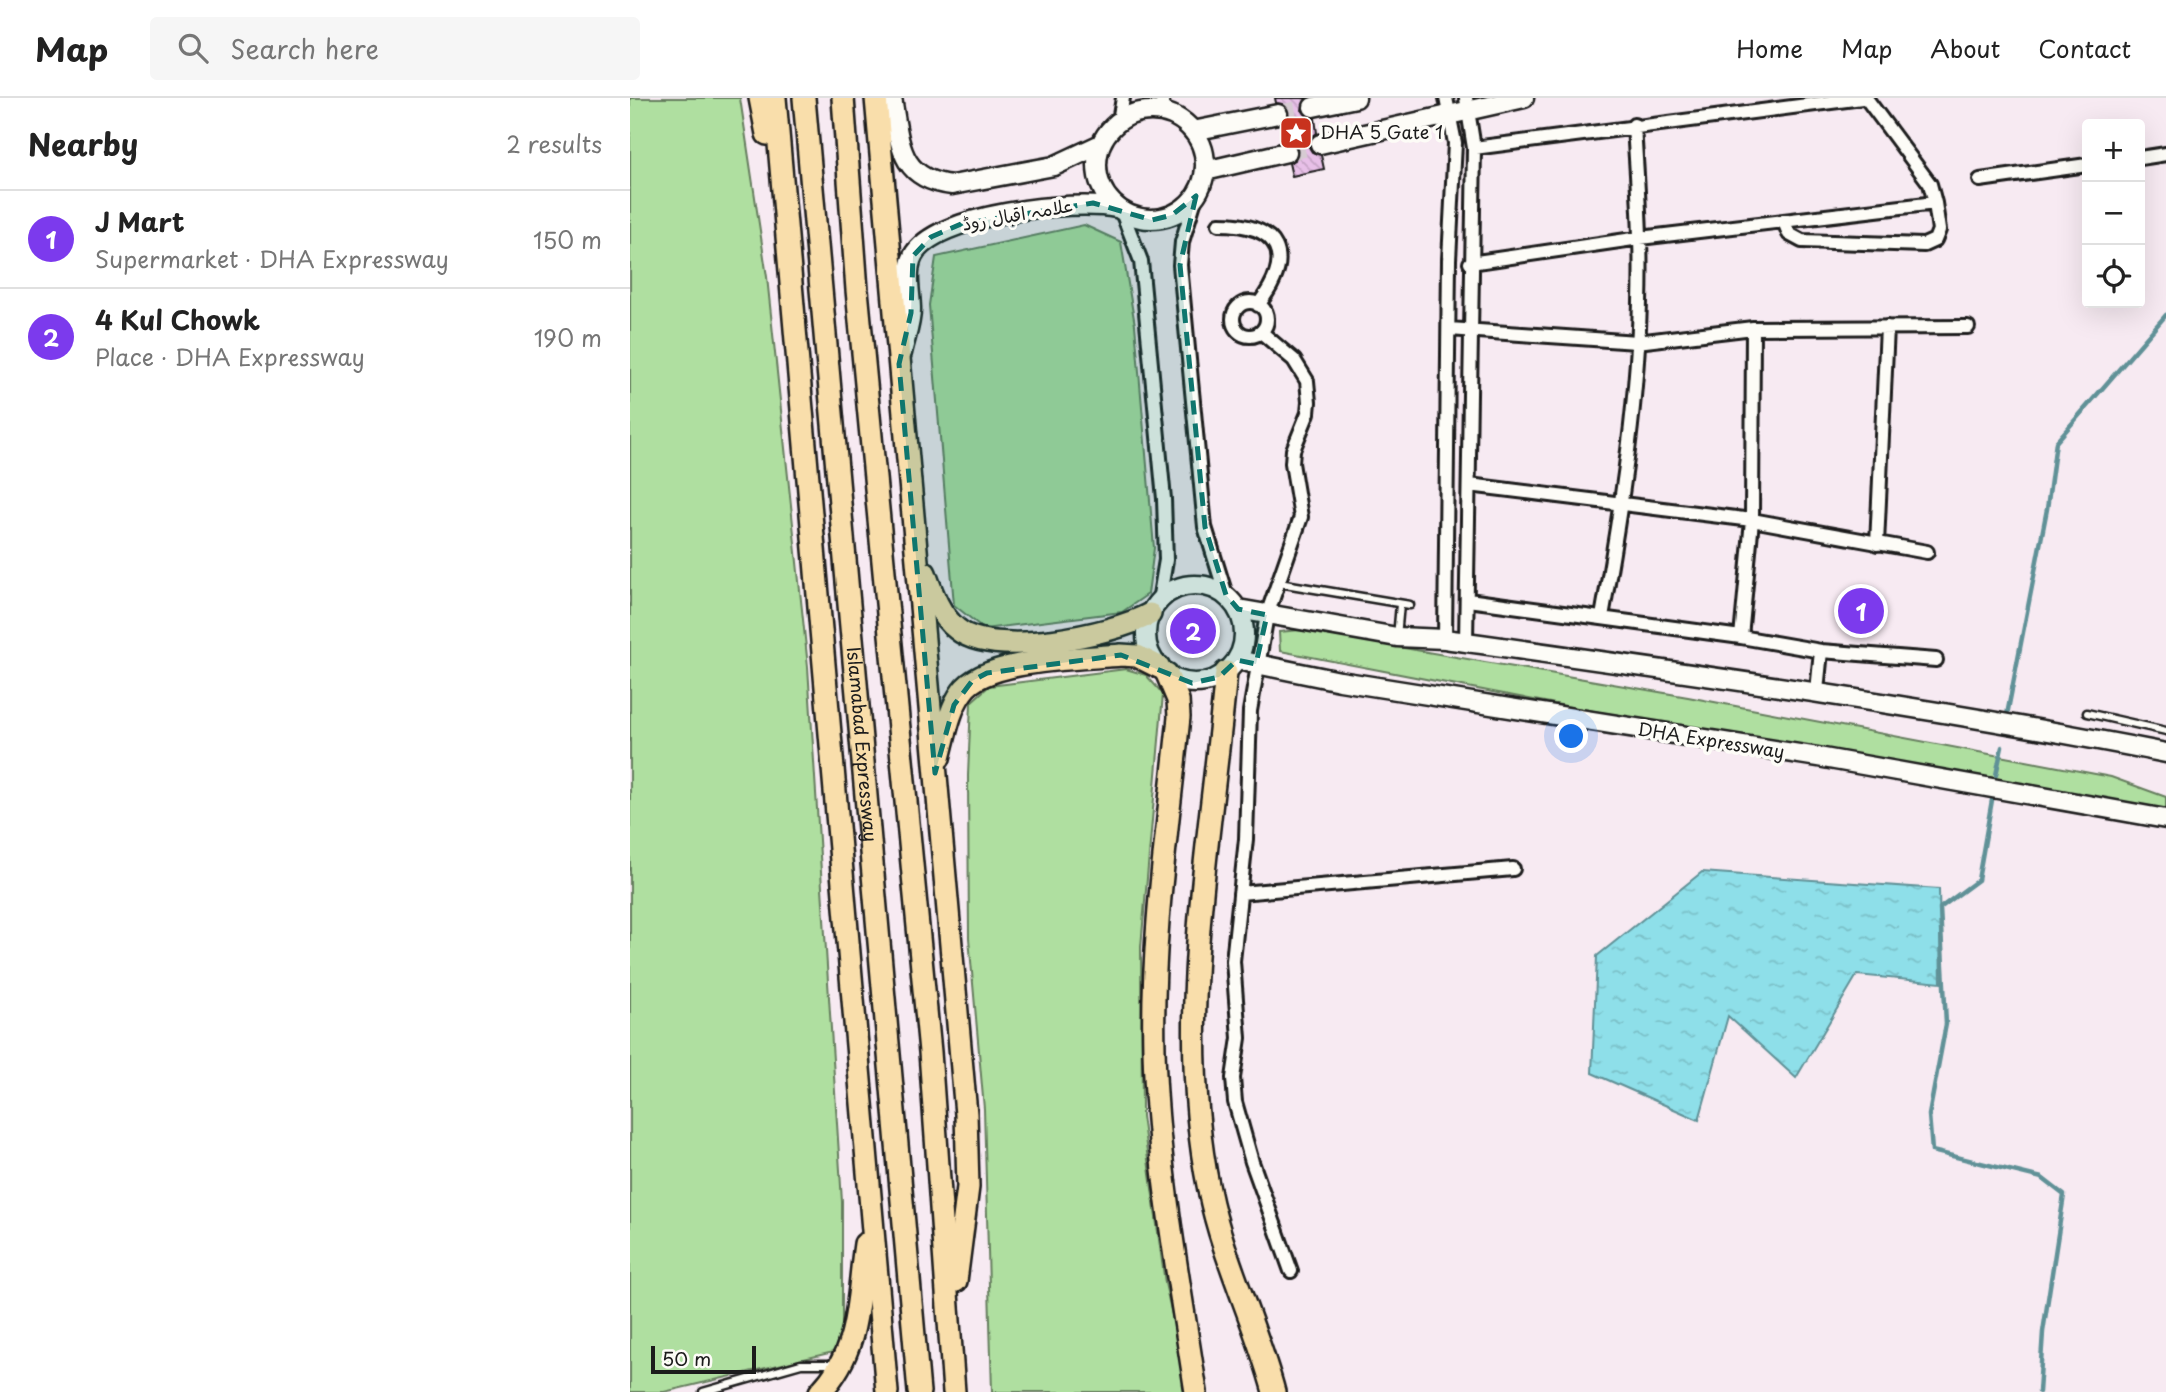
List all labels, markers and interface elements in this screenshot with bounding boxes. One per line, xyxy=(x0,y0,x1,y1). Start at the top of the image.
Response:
search box xyxy=(150,17,640,80)
text: Map xyxy=(35,23,108,73)
icon: search xyxy=(174,29,212,67)
text: Search here xyxy=(230,29,379,68)
text: Home xyxy=(1736,30,1803,66)
text: Map xyxy=(1841,30,1892,66)
text: About xyxy=(1930,30,2000,66)
text: Contact xyxy=(2038,30,2131,66)
place icon: DHA 5 Gate 1 xyxy=(1277,114,1315,152)
place label: DHA 5 Gate 1 xyxy=(1320,118,1443,145)
map controls xyxy=(2082,119,2145,308)
button: + xyxy=(2082,119,2145,182)
text: Nearby xyxy=(28,121,138,166)
text: 2 results xyxy=(506,126,602,161)
button: − xyxy=(2082,182,2145,245)
street label: علامہ اقبال روڈ xyxy=(960,190,1076,237)
text: J Mart xyxy=(95,202,184,241)
text: 1 xyxy=(46,222,57,257)
text: 150 m xyxy=(533,222,602,257)
text: Supermarket · DHA Expressway xyxy=(95,241,449,276)
button: locate xyxy=(2082,245,2145,308)
text: 4 Kul Chowk xyxy=(95,300,260,339)
text: 2 xyxy=(43,320,59,355)
text: 190 m xyxy=(534,320,602,355)
text: Place · DHA Expressway xyxy=(95,339,365,374)
pin: 1 xyxy=(1838,585,1884,637)
pin: 2 xyxy=(1170,605,1216,657)
street label: Islamabad Expressway xyxy=(841,646,885,843)
street label: DHA Expressway xyxy=(1636,715,1787,764)
your location xyxy=(1554,719,1588,753)
scale bar xyxy=(651,1343,756,1375)
text: 50 m xyxy=(662,1344,711,1372)

